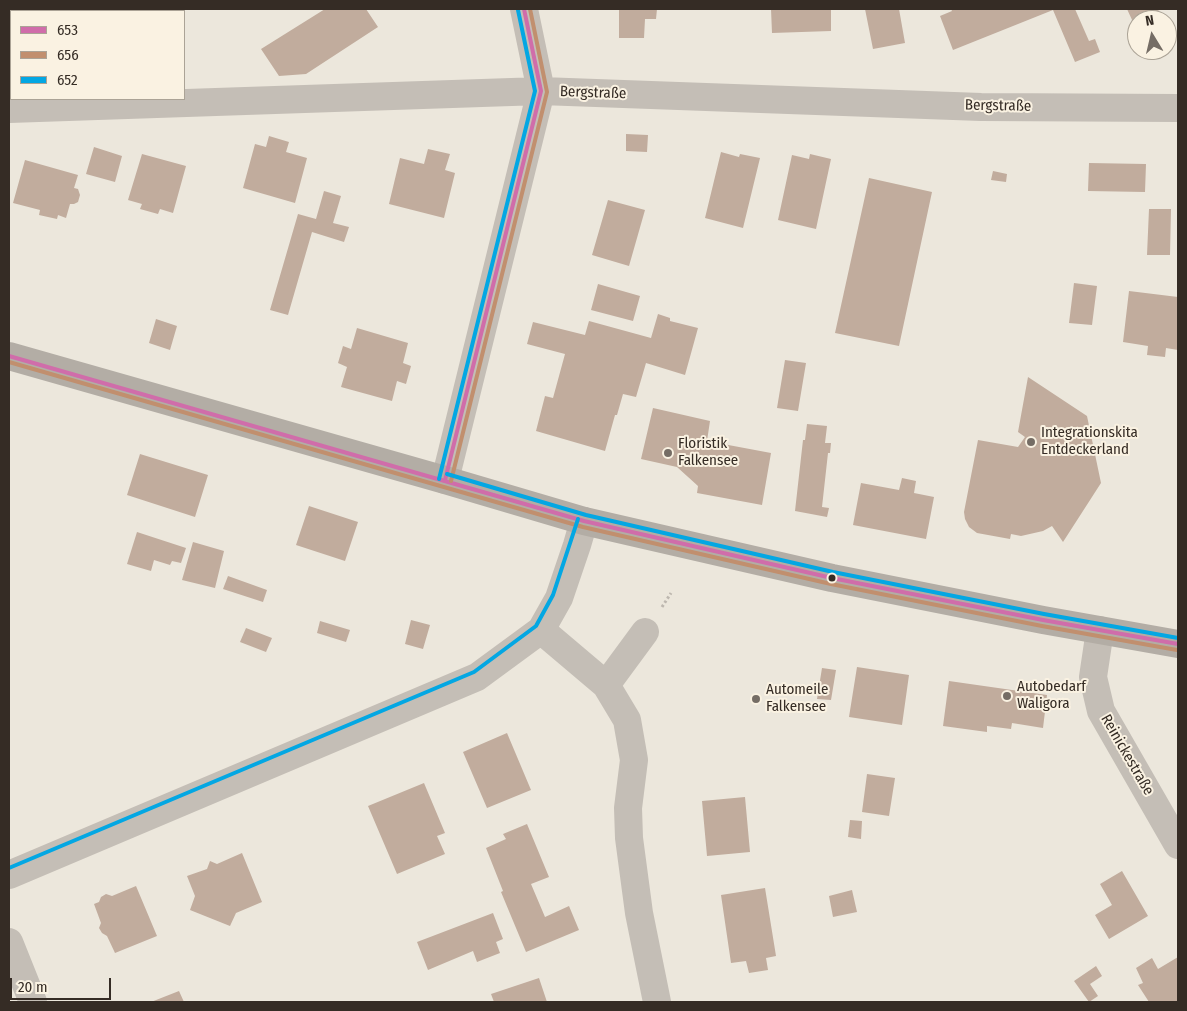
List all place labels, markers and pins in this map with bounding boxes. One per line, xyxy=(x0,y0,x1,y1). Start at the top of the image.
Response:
place label: Integrationskita Entdeckerland xyxy=(1041,424,1138,459)
place label: Floristik Falkensee xyxy=(678,435,738,470)
marker: Integrationskita Entdeckerland xyxy=(1025,436,1037,448)
marker: Floristik Falkensee xyxy=(662,447,674,459)
unlabelled marker xyxy=(827,573,837,583)
place label: Autobedarf Waligora xyxy=(1017,678,1086,713)
place label: Automeile Falkensee xyxy=(766,681,828,716)
marker: Autobedarf Waligora xyxy=(1001,690,1013,702)
marker: Automeile Falkensee xyxy=(750,693,762,705)

